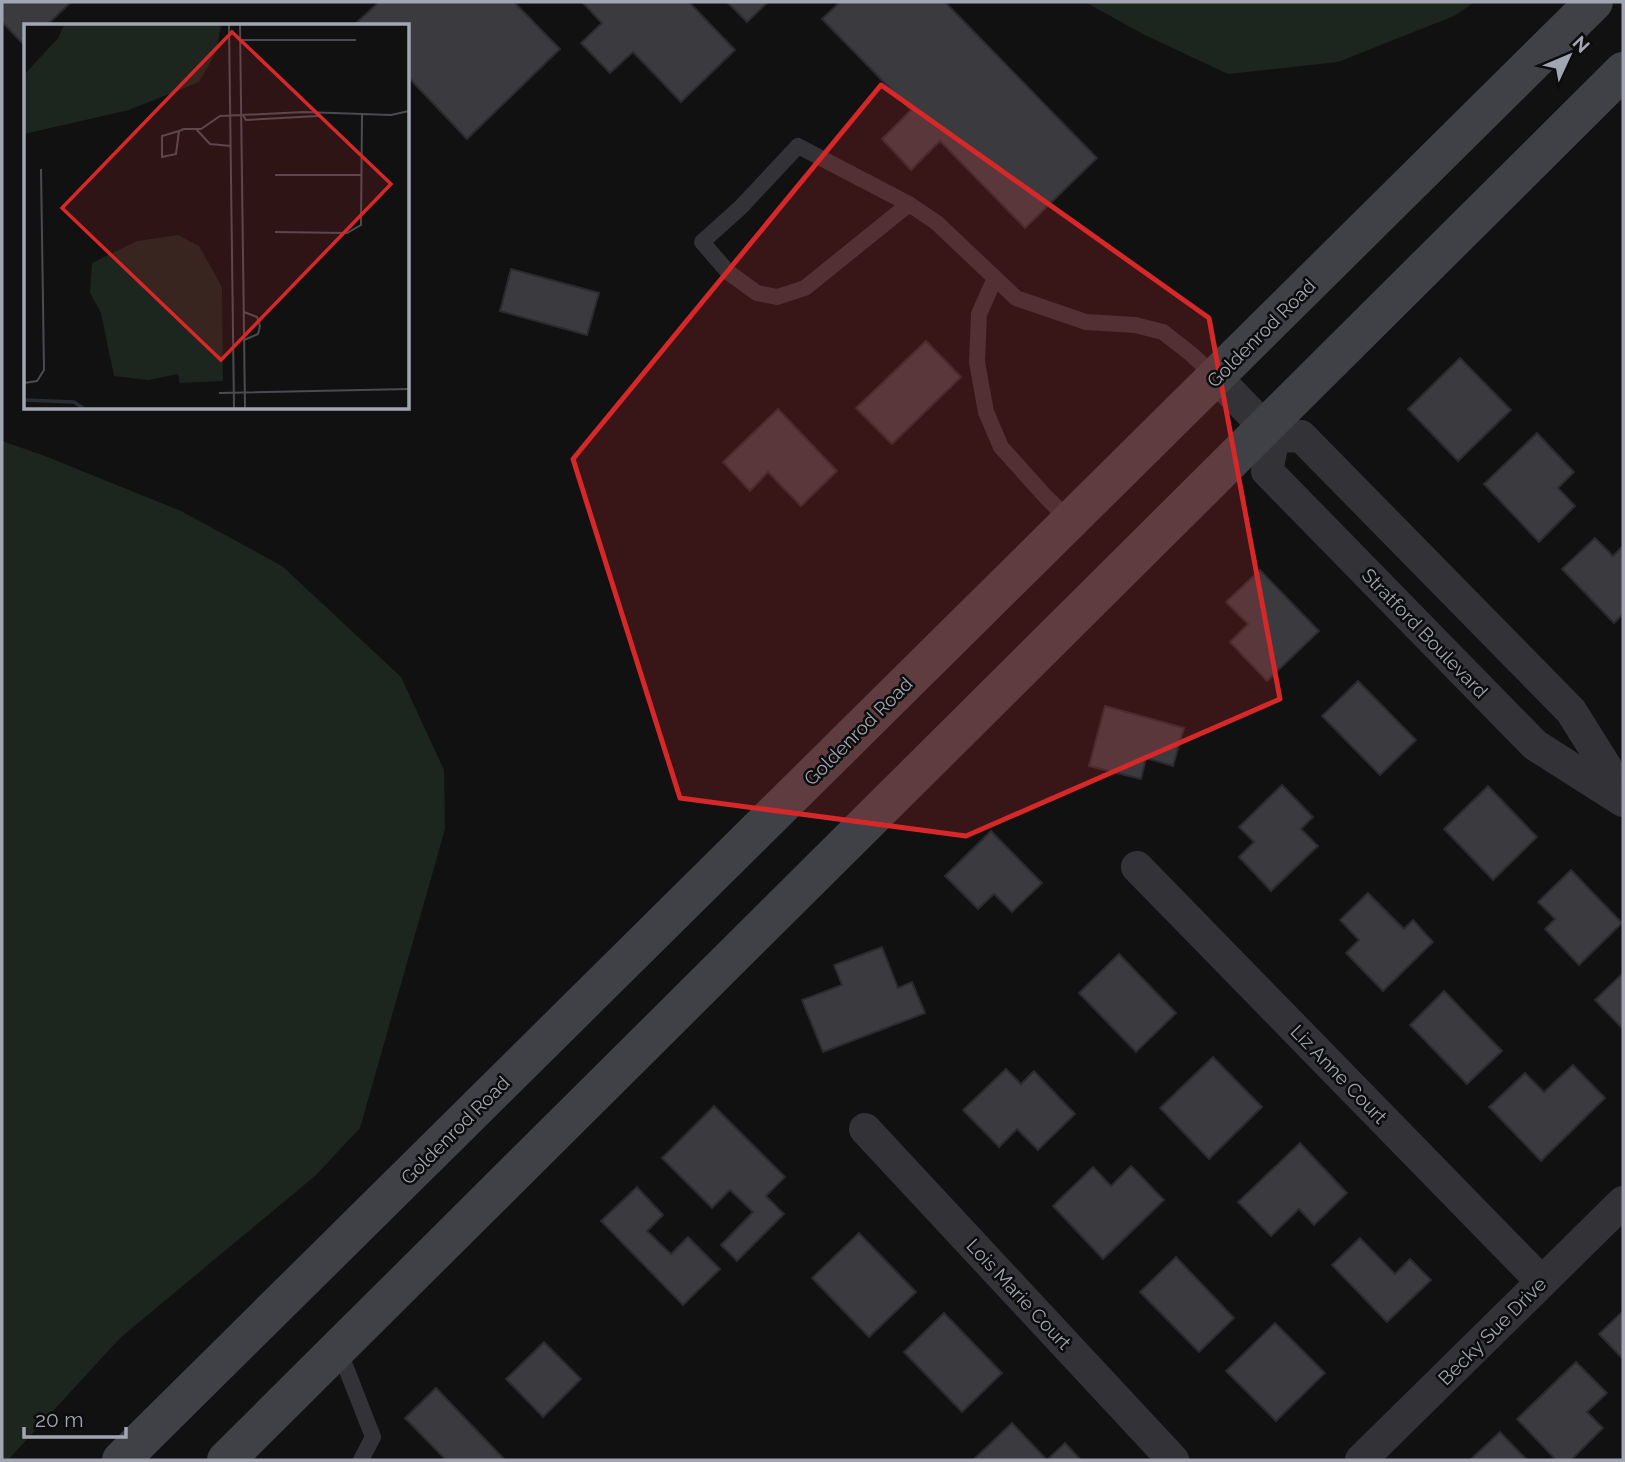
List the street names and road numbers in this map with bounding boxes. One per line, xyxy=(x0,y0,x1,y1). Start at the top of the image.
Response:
street label: Goldenrod Road xyxy=(1202,274,1320,392)
street label: Stratford Boulevard xyxy=(1358,564,1492,702)
street label: Goldenrod Road xyxy=(799,672,917,790)
street label: Liz Anne Court xyxy=(1286,1020,1392,1128)
street label: Goldenrod Road xyxy=(396,1071,514,1189)
street label: Lois Marie Court xyxy=(962,1234,1076,1354)
street label: Becky Sue Drive xyxy=(1434,1273,1550,1389)

